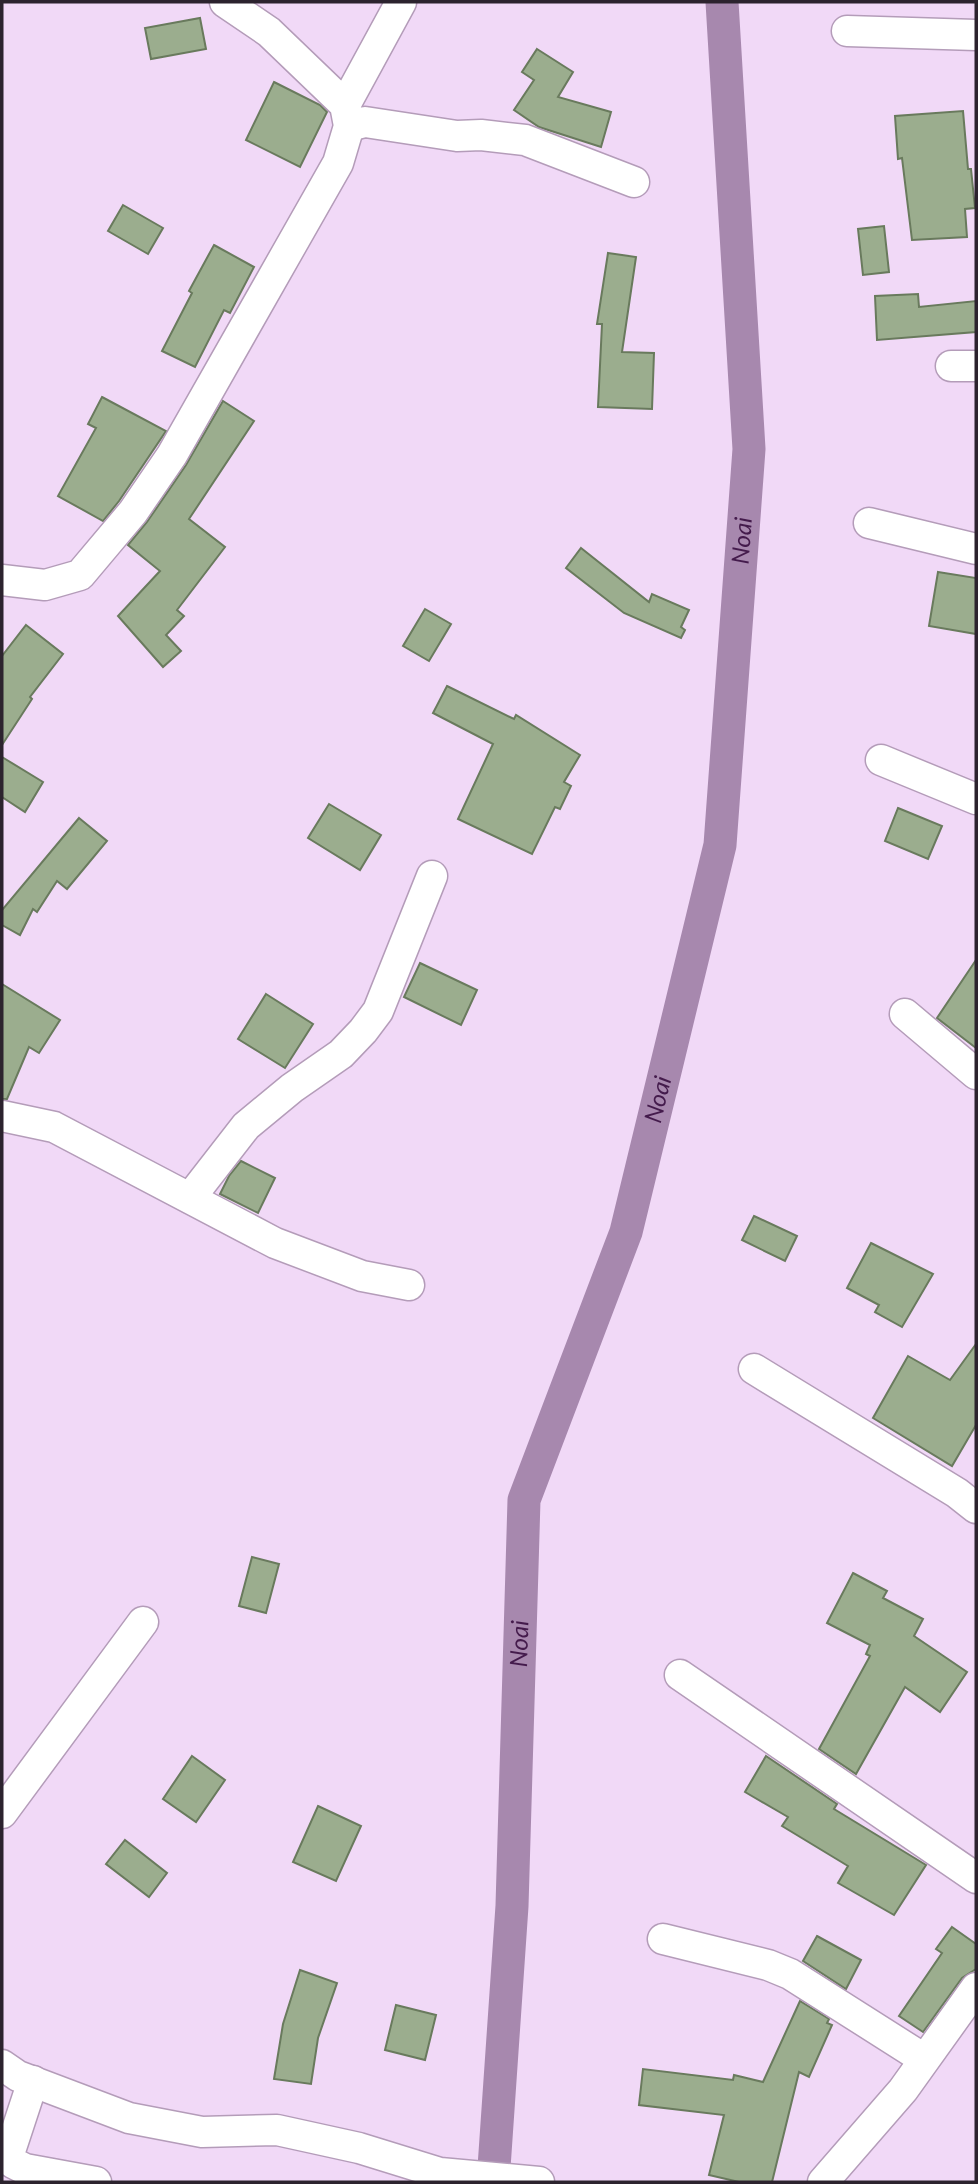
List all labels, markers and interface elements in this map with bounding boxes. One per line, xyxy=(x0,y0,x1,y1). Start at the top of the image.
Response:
water label: Noai xyxy=(725,516,757,565)
water label: Noai xyxy=(637,1072,676,1125)
water label: Noai xyxy=(503,1619,533,1668)

